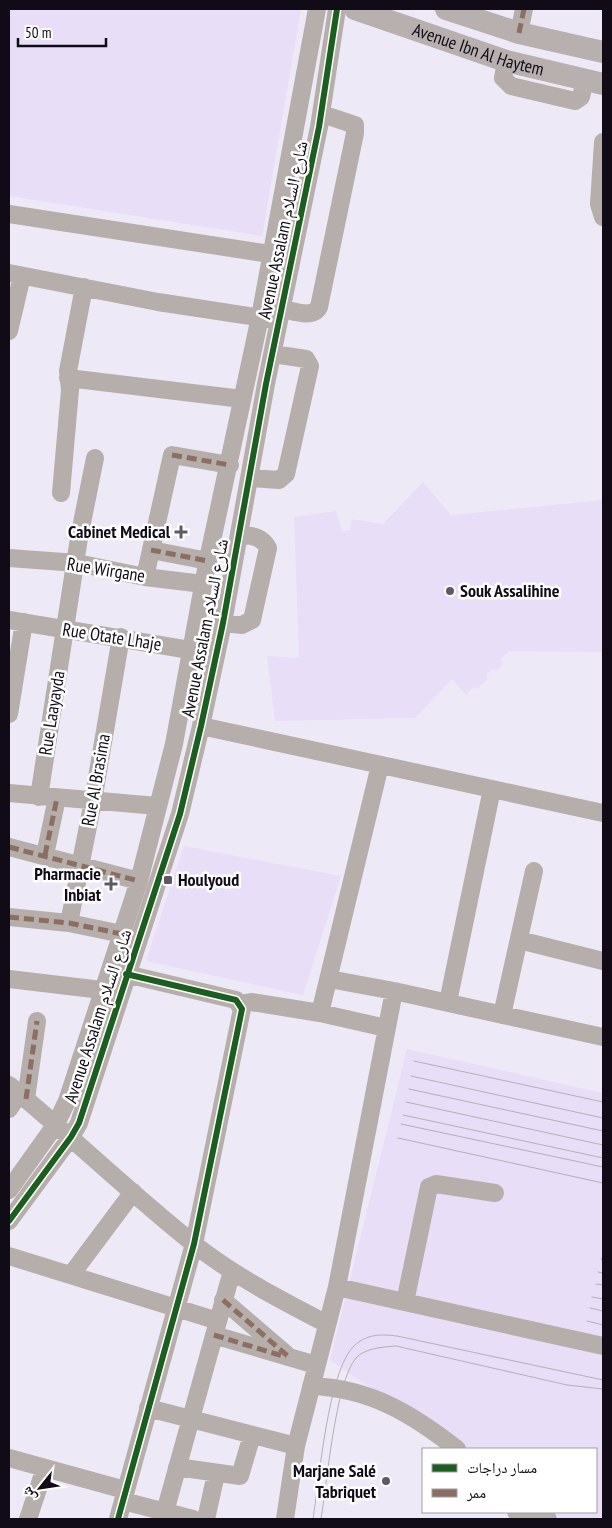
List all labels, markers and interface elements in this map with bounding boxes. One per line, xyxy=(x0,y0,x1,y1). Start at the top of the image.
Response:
scale bar xyxy=(18,15,105,47)
street label: Avenue Ibn Al Haytem xyxy=(410,18,546,81)
text: 50 m xyxy=(25,23,51,42)
street label: Avenue Assalam شارع السلام xyxy=(252,139,314,321)
place label: Cabinet Medical xyxy=(68,520,171,543)
marker: Cabinet Medical xyxy=(174,525,188,539)
street label: Avenue Assalam شارع السلام xyxy=(176,537,234,719)
street label: Rue Wirgane xyxy=(65,552,147,587)
place label: Souk Assalihine xyxy=(460,579,560,602)
marker: Souk Assalihine xyxy=(444,585,456,597)
street label: Rue Otate Lhaje xyxy=(61,617,163,656)
street label: Rue Laayayda xyxy=(33,669,70,757)
street label: Rue Al Brasima xyxy=(76,732,115,828)
place label: Pharmacie Inbiat xyxy=(34,862,102,906)
place label: Houlyoud xyxy=(178,868,239,891)
marker: Houlyoud xyxy=(162,874,174,886)
marker: Pharmacie Inbiat xyxy=(105,878,117,890)
street label: Avenue Assalam شارع السلام xyxy=(59,926,137,1106)
legend xyxy=(422,1448,597,1513)
text: مسار دراجات xyxy=(467,1458,537,1477)
place label: Marjane Salé Tabriquet xyxy=(293,1459,377,1503)
north arrow xyxy=(15,1463,65,1513)
marker: Marjane Salé Tabriquet xyxy=(380,1475,392,1487)
text: ش xyxy=(17,1483,40,1505)
text: ممر xyxy=(466,1483,486,1502)

